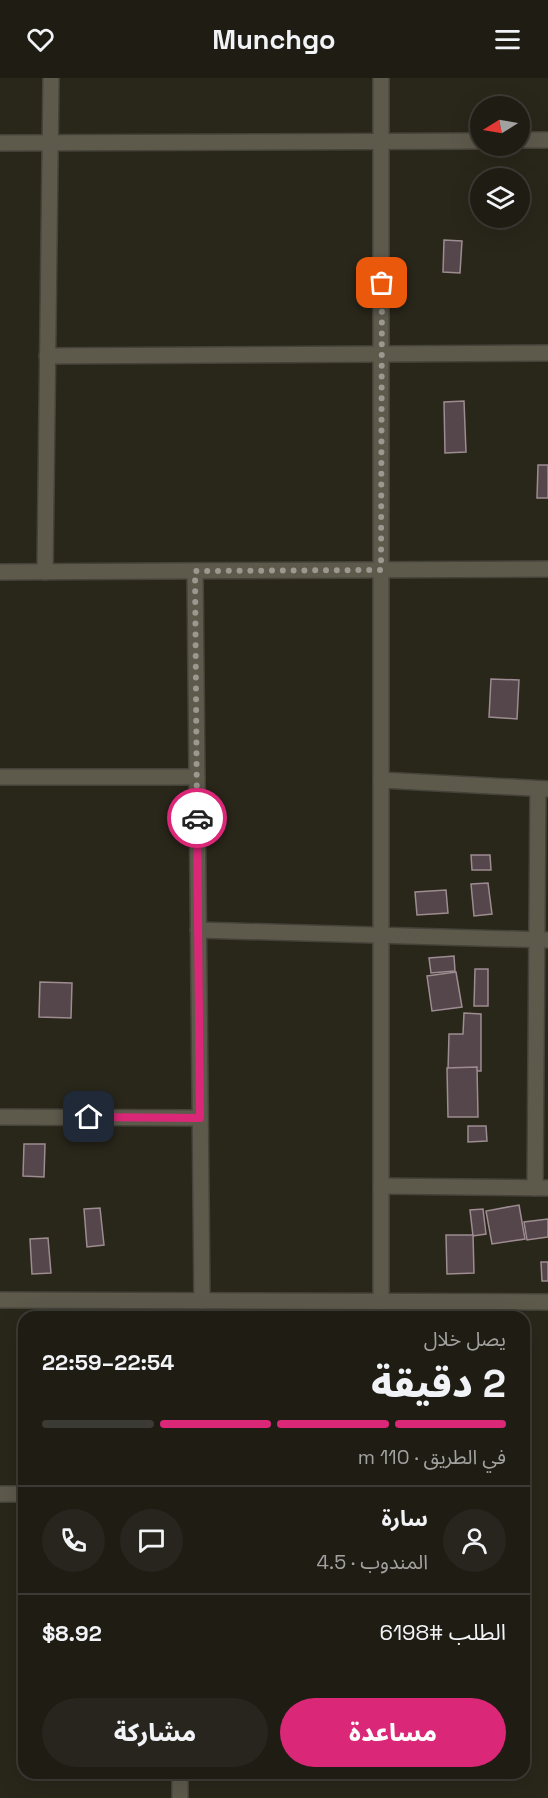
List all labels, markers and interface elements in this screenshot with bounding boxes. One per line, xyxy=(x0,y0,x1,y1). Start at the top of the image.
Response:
text: Munchgo xyxy=(212,22,336,57)
icon: heart xyxy=(24,23,57,56)
icon: menu xyxy=(491,23,524,56)
north arrow xyxy=(470,96,530,156)
map controls xyxy=(470,96,530,228)
button: layers xyxy=(470,168,530,228)
pin xyxy=(356,257,407,308)
icon: bag xyxy=(365,266,398,299)
courier xyxy=(167,788,227,848)
icon: car xyxy=(181,802,214,835)
pin xyxy=(63,1091,114,1142)
icon: home xyxy=(72,1100,105,1133)
text: يصل خلال xyxy=(424,1326,506,1352)
text: 22:54–22:59 xyxy=(42,1348,174,1376)
text: 2 دقيقة xyxy=(371,1359,506,1408)
text: في الطريق · 110 m xyxy=(358,1444,506,1470)
text: سارة xyxy=(382,1504,428,1532)
button: phone xyxy=(42,1509,105,1572)
button: chat xyxy=(120,1509,183,1572)
button: person xyxy=(443,1509,506,1572)
text: المندوب · 4.5 xyxy=(317,1549,428,1575)
text: الطلب #6198 xyxy=(380,1618,506,1646)
text: $8.92 xyxy=(42,1619,102,1647)
button: مشاركة xyxy=(42,1698,268,1767)
button: مساعدة xyxy=(280,1698,506,1767)

